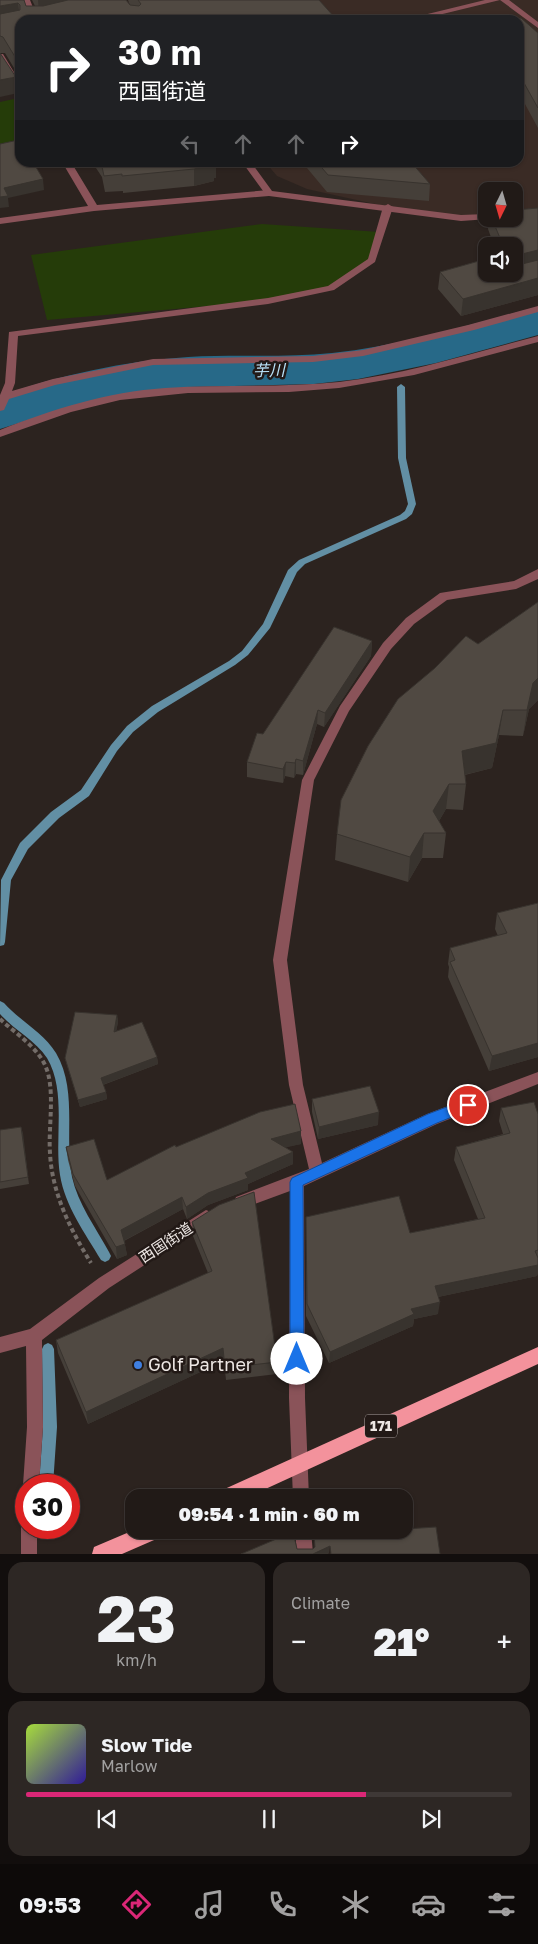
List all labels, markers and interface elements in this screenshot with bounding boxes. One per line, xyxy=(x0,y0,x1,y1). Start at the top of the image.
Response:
text: 30 m xyxy=(118,31,201,73)
icon: right xyxy=(35,35,100,100)
text: 西国街道 xyxy=(118,77,206,104)
icon: left xyxy=(176,130,204,158)
icon: ahead xyxy=(229,130,257,158)
icon: ahead xyxy=(282,130,310,158)
icon: right xyxy=(335,130,363,158)
north arrow xyxy=(478,182,522,228)
map controls xyxy=(478,182,523,282)
button: sound xyxy=(478,237,523,282)
water label: 芋川 xyxy=(253,360,287,380)
pin xyxy=(447,1084,489,1126)
icon: arrive xyxy=(454,1091,482,1119)
street label: 西国街道 xyxy=(135,1218,196,1266)
position arrow xyxy=(270,1332,322,1384)
place label: Golf Partner xyxy=(148,1353,253,1375)
marker: Golf Partner xyxy=(132,1359,144,1371)
road number: 171 xyxy=(365,1414,397,1438)
speed limit sign: 30 xyxy=(15,1474,80,1539)
text: 09:54 · 1 min · 60 m xyxy=(178,1502,360,1525)
text: 23 xyxy=(97,1578,176,1656)
text: Climate xyxy=(291,1593,350,1613)
text: 21° xyxy=(374,1619,429,1664)
text: − xyxy=(291,1625,306,1658)
text: + xyxy=(497,1625,512,1658)
text: km/h xyxy=(116,1650,157,1670)
text: Slow Tide xyxy=(101,1733,192,1756)
text: Marlow xyxy=(101,1756,157,1776)
icon: previous xyxy=(93,1805,121,1833)
icon: pause xyxy=(255,1805,283,1833)
icon: next xyxy=(417,1805,445,1833)
icon: directions xyxy=(119,1887,154,1922)
icon: music xyxy=(192,1887,227,1922)
icon: phone xyxy=(265,1887,300,1922)
icon: climate xyxy=(338,1887,373,1922)
icon: car xyxy=(411,1887,446,1922)
icon: filters xyxy=(484,1887,519,1922)
text: 09:53 xyxy=(19,1891,81,1918)

